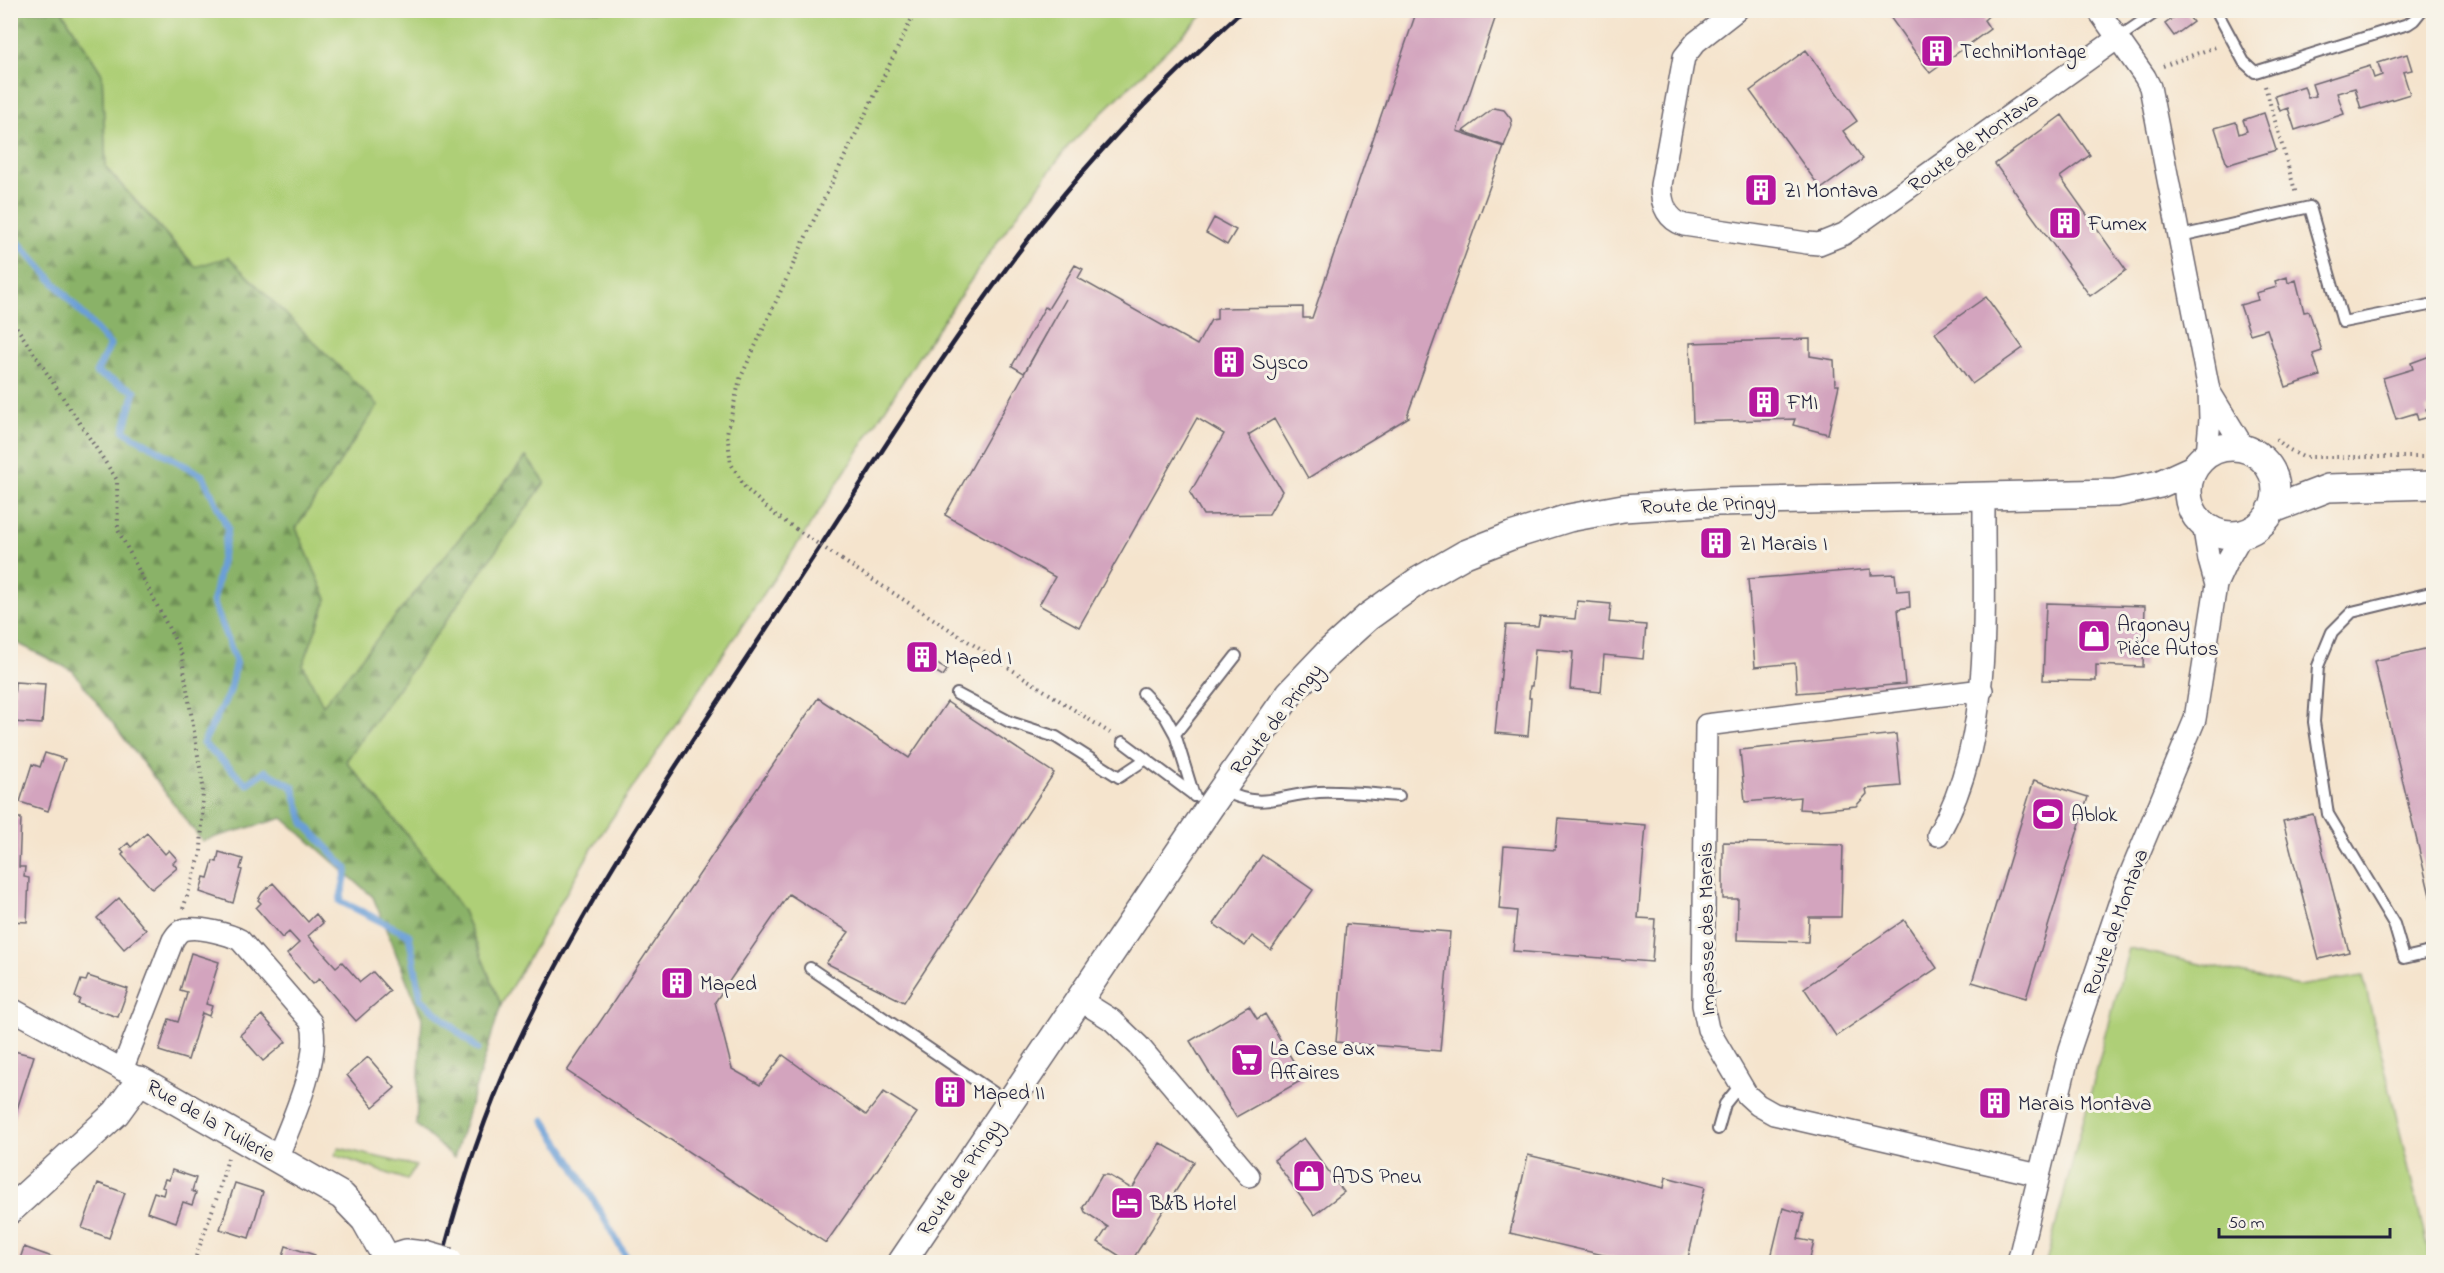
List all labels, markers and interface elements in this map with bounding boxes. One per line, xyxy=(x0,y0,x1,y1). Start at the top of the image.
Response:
building icon: TechniMontage xyxy=(1919,33,1955,69)
place label: TechniMontage xyxy=(1960,38,2087,70)
street label: Route de Montava xyxy=(1903,86,2046,201)
building icon: ZI Montava xyxy=(1743,172,1779,208)
place label: ZI Montava xyxy=(1784,177,1878,207)
building icon: Fumex xyxy=(2047,205,2083,241)
place label: Fumex xyxy=(2087,210,2147,240)
building icon: Sysco xyxy=(1211,344,1247,380)
place label: Sysco xyxy=(1252,349,1308,381)
building icon: FMI xyxy=(1746,384,1782,420)
place label: FMI xyxy=(1786,389,1818,419)
street label: Route de Pringy xyxy=(1640,489,1776,525)
building icon: ZI Marais I xyxy=(1698,525,1734,561)
place label: ZI Marais I xyxy=(1739,530,1828,560)
place label: Argonay Pièce Autos xyxy=(2117,611,2219,665)
shop icon: Argonay Pièce Autos xyxy=(2076,618,2112,654)
building icon: Maped I xyxy=(904,639,940,675)
place label: Maped I xyxy=(945,644,1012,674)
street label: Route de Pringy xyxy=(1224,658,1333,784)
sports icon: Ablok xyxy=(2030,796,2066,832)
place label: Ablok xyxy=(2071,801,2118,831)
street label: Impasse des Marais xyxy=(1691,842,1725,1016)
street label: Route de Montava xyxy=(2076,845,2157,1000)
building icon: Maped xyxy=(659,965,695,1001)
place label: Maped xyxy=(700,970,757,1000)
place label: La Case aux Affaires xyxy=(1270,1035,1375,1089)
supermarket icon: La Case aux Affaires xyxy=(1229,1042,1265,1078)
street label: Rue de la Tuilerie xyxy=(140,1073,280,1171)
building icon: Maped II xyxy=(932,1074,968,1110)
place label: Maped II xyxy=(973,1079,1045,1109)
building icon: Marais Montava xyxy=(1977,1085,2013,1121)
place label: Marais Montava xyxy=(2018,1090,2152,1120)
street label: Route de Pringy xyxy=(910,1114,1013,1244)
shop icon: ADS Pneu xyxy=(1291,1158,1327,1194)
place label: ADS Pneu xyxy=(1332,1163,1422,1193)
hotel icon: B&B Hotel xyxy=(1109,1185,1145,1221)
place label: B&B Hotel xyxy=(1149,1190,1236,1220)
scale bar xyxy=(2219,1201,2390,1239)
text: 50 m xyxy=(2228,1211,2265,1237)

